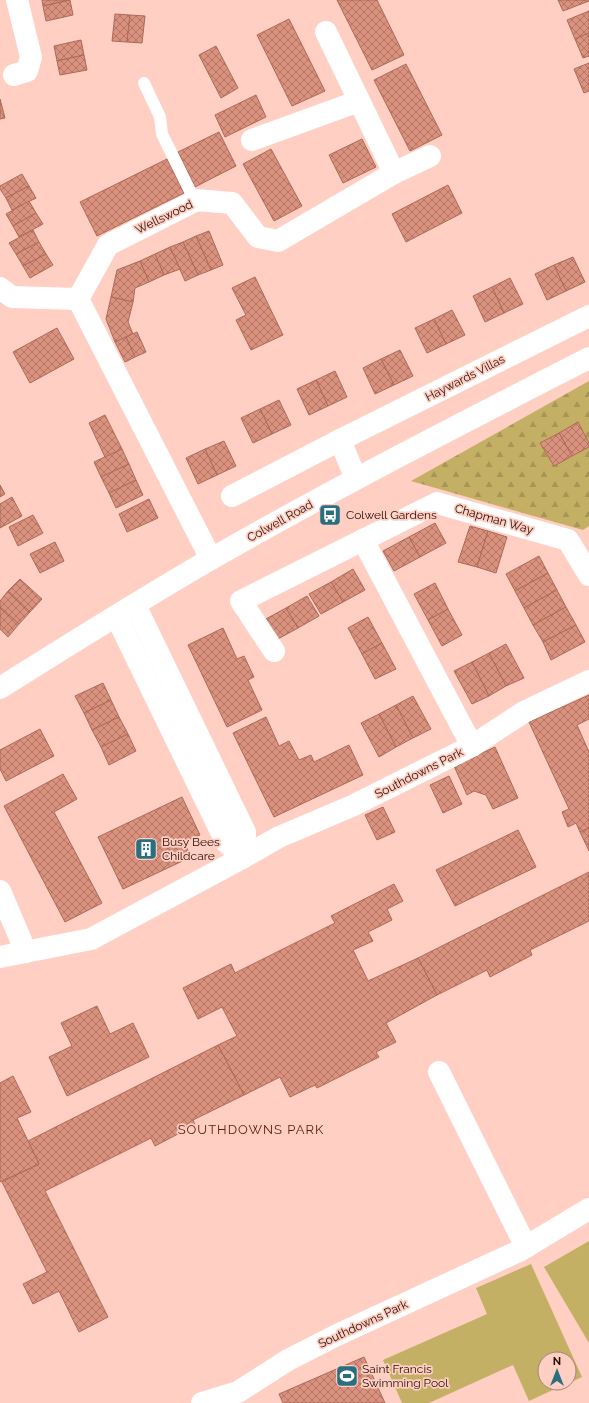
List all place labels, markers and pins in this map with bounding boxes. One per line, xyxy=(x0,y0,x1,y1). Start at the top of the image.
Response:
bus stop icon: Colwell Gardens xyxy=(317,502,343,528)
place label: Colwell Gardens xyxy=(346,508,437,522)
place label: Busy Bees Childcare xyxy=(162,835,220,863)
building icon: Busy Bees Childcare xyxy=(133,836,159,862)
place label: Saint Francis Swimming Pool xyxy=(362,1362,449,1390)
sports icon: Saint Francis Swimming Pool xyxy=(334,1363,360,1389)

